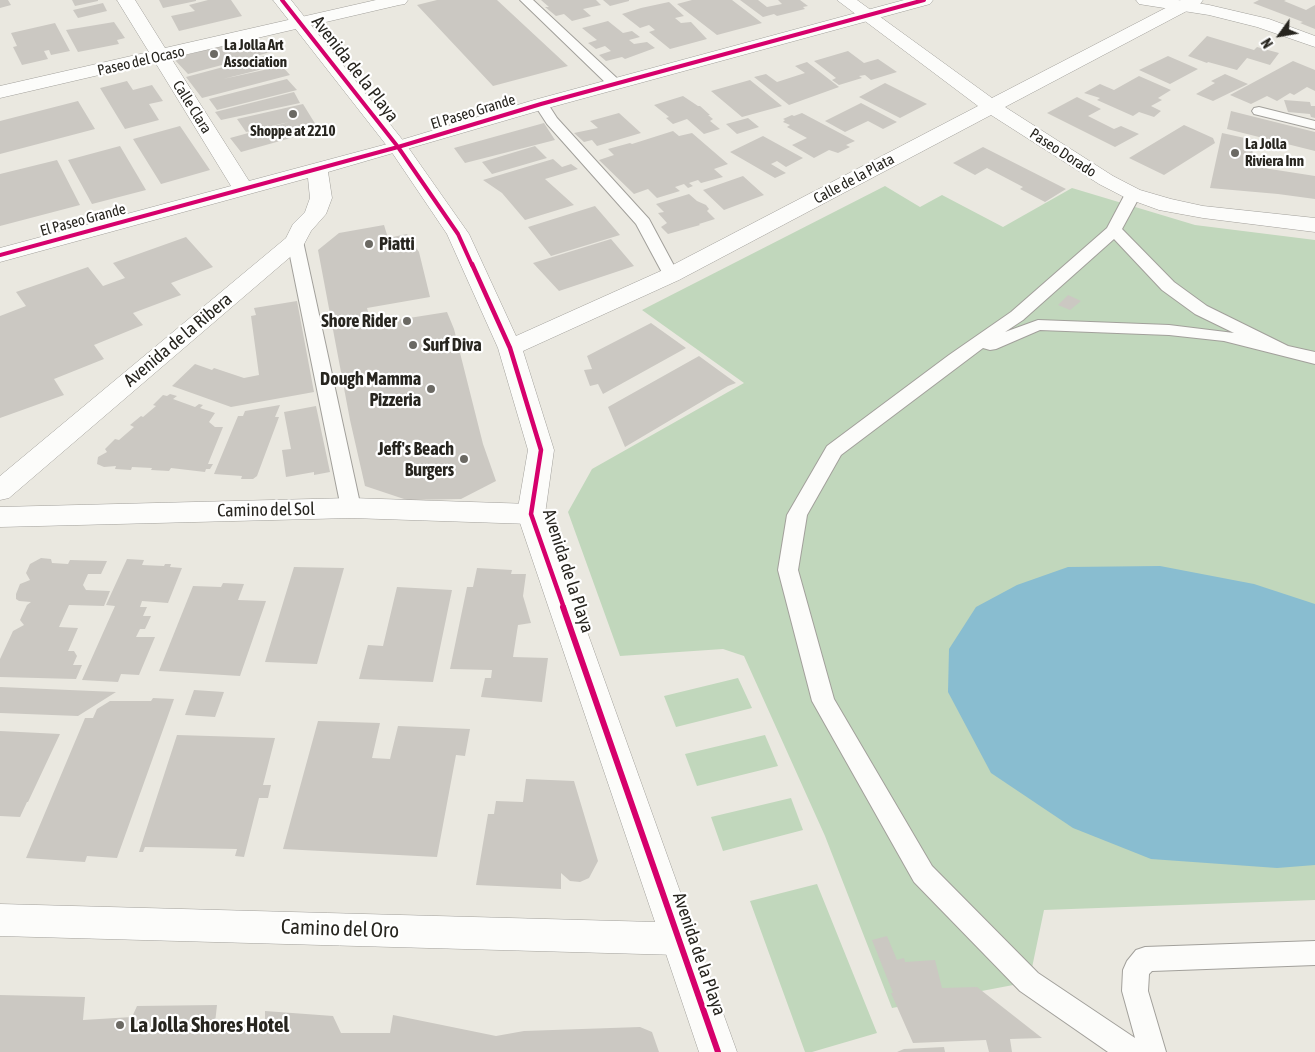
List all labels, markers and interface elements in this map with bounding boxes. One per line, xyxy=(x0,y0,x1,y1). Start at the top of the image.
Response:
north arrow xyxy=(1255,10,1305,60)
street label: Avenida de la Playa xyxy=(307,12,403,126)
text: N xyxy=(1258,35,1276,51)
place label: La Jolla Art Association xyxy=(224,36,287,71)
street label: Paseo del Ocaso xyxy=(96,42,186,80)
marker: La Jolla Art Association xyxy=(208,48,220,60)
street label: Calle Clara xyxy=(169,77,215,137)
street label: El Paseo Grande xyxy=(428,91,518,133)
marker: Shoppe at 2210 xyxy=(287,108,299,120)
place label: Shoppe at 2210 xyxy=(250,122,336,140)
street label: Paseo Dorado xyxy=(1026,125,1100,181)
place label: La Jolla Riviera Inn xyxy=(1245,135,1304,170)
marker: La Jolla Riviera Inn xyxy=(1229,147,1241,159)
street label: Calle de la Plata xyxy=(810,150,898,208)
street label: El Paseo Grande xyxy=(38,200,128,240)
place label: Piatti xyxy=(379,233,415,255)
marker: Piatti xyxy=(363,238,375,250)
street label: Avenida de la Ribera xyxy=(120,289,236,391)
place label: Shore Rider xyxy=(321,310,397,332)
marker: Shore Rider xyxy=(401,315,413,327)
place label: Surf Diva xyxy=(423,334,482,356)
marker: Surf Diva xyxy=(407,339,419,351)
place label: Dough Mamma Pizzeria xyxy=(320,368,421,410)
marker: Dough Mamma Pizzeria xyxy=(425,383,437,395)
place label: Jeff's Beach Burgers xyxy=(378,438,454,480)
marker: Jeff's Beach Burgers xyxy=(458,453,470,465)
street label: Camino del Sol xyxy=(217,498,315,522)
street label: Avenida de la Playa xyxy=(538,506,598,636)
street label: Avenida de la Playa xyxy=(668,890,730,1018)
street label: Camino del Oro xyxy=(280,914,400,944)
place label: La Jolla Shores Hotel xyxy=(130,1012,289,1038)
marker: La Jolla Shores Hotel xyxy=(114,1019,126,1031)

